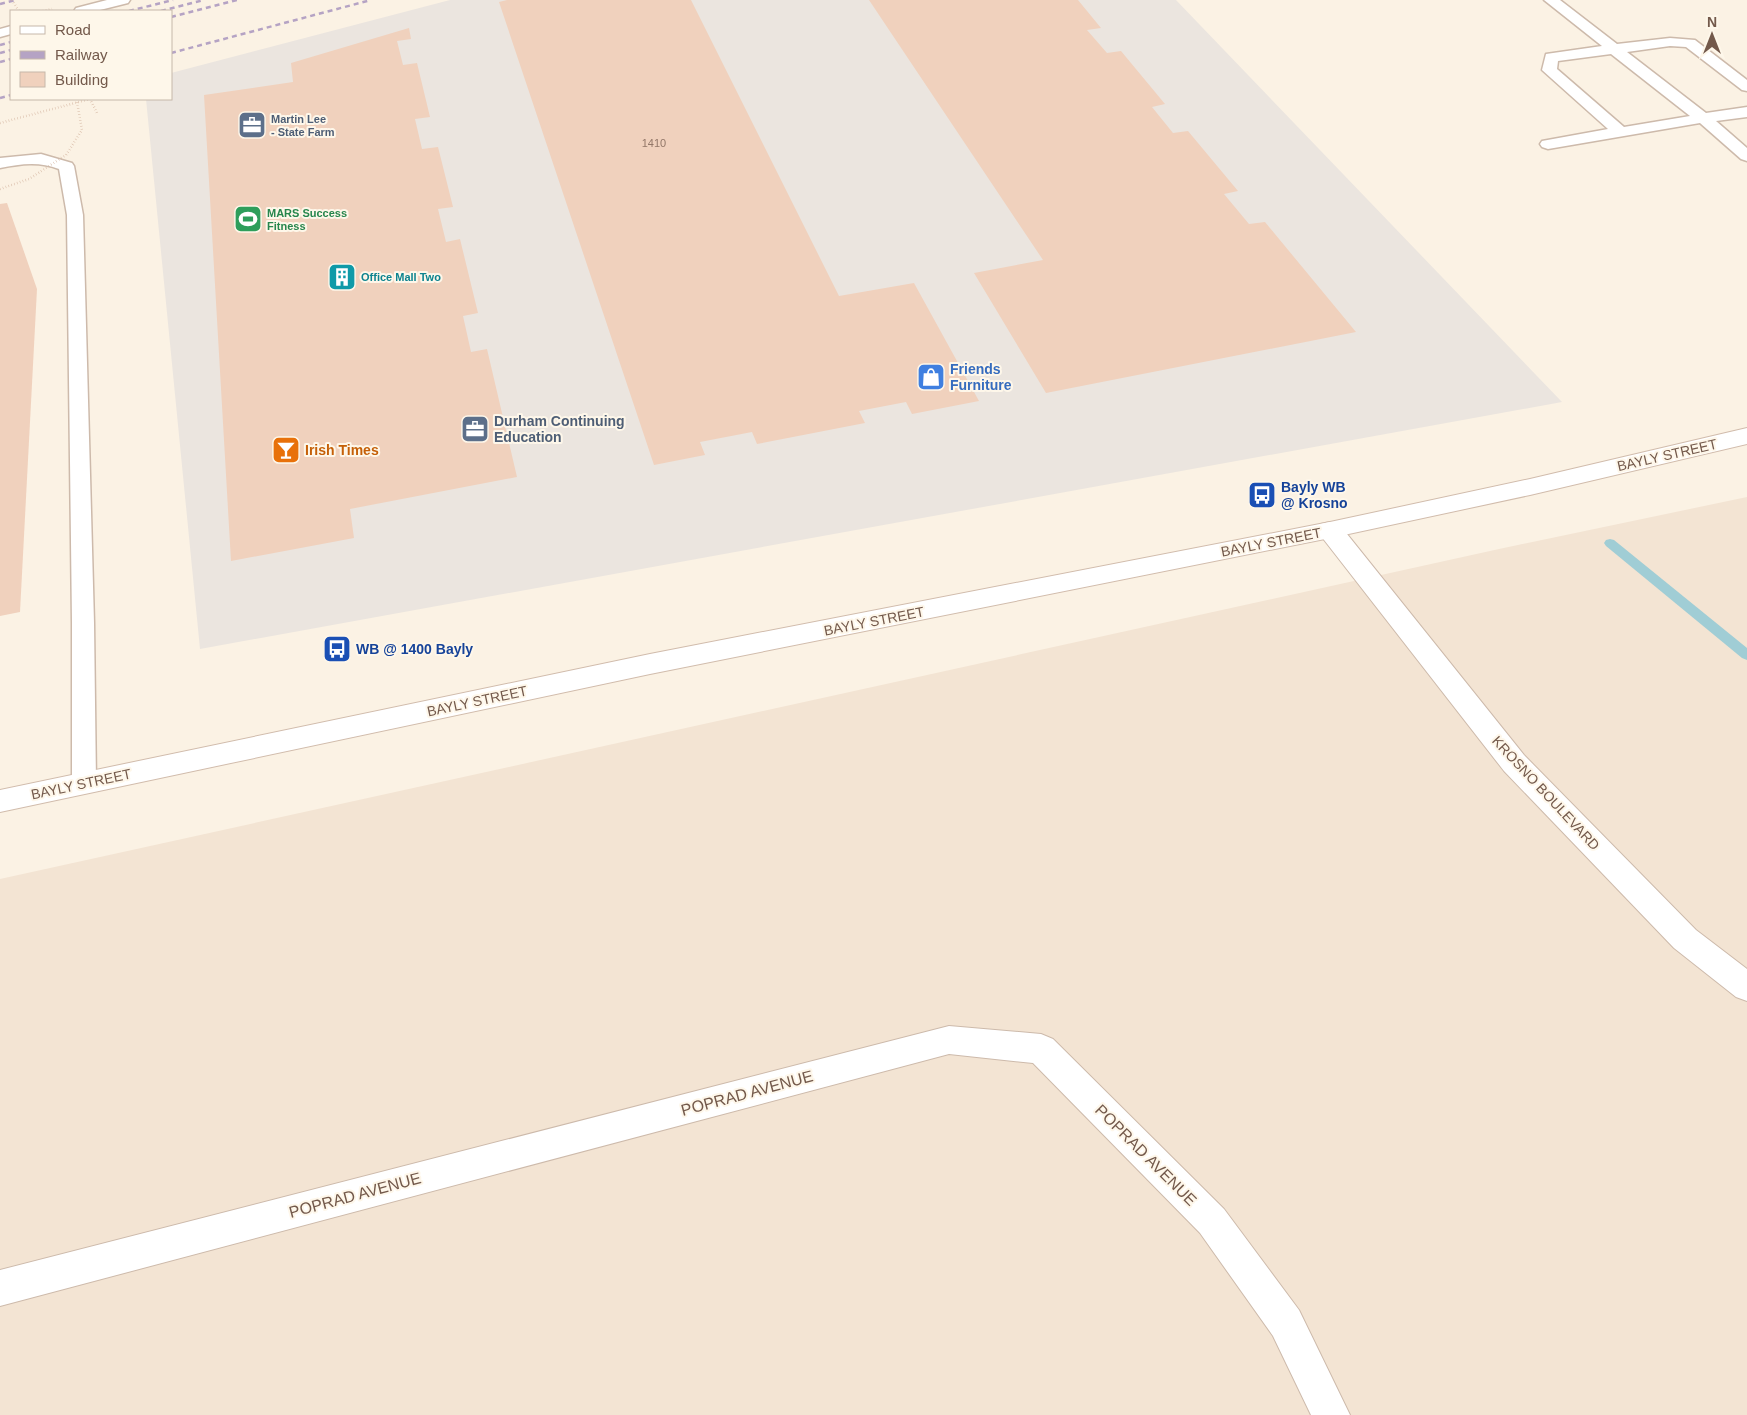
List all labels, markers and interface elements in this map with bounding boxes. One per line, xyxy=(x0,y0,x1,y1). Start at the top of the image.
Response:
legend xyxy=(10,10,172,100)
north arrow xyxy=(1687,10,1737,60)
text: N xyxy=(1707,14,1717,30)
text: Road xyxy=(55,21,91,38)
text: Railway xyxy=(55,46,108,63)
text: Building xyxy=(55,71,108,88)
office icon: Martin Lee - State Farm xyxy=(237,110,267,140)
place label: Martin Lee - State Farm xyxy=(271,113,335,138)
house number: 1410 xyxy=(642,137,666,149)
sports icon: MARS Success Fitness xyxy=(233,204,263,234)
place label: MARS Success Fitness xyxy=(267,207,347,232)
building icon: Office Mall Two xyxy=(327,262,357,292)
place label: Office Mall Two xyxy=(361,271,441,283)
place label: Friends Furniture xyxy=(950,361,1012,393)
shop icon: Friends Furniture xyxy=(916,362,946,392)
place label: Durham Continuing Education xyxy=(494,413,625,445)
office icon: Durham Continuing Education xyxy=(460,414,490,444)
bar icon: Irish Times xyxy=(271,435,301,465)
street label: BAYLY STREET xyxy=(1616,436,1719,474)
place label: Irish Times xyxy=(305,442,379,458)
place label: Bayly WB @ Krosno xyxy=(1281,479,1348,511)
bus stop icon: Bayly WB @ Krosno xyxy=(1247,480,1277,510)
street label: BAYLY STREET xyxy=(1219,524,1323,560)
street label: BAYLY STREET xyxy=(822,603,926,639)
bus stop icon: WB @ 1400 Bayly xyxy=(322,634,352,664)
place label: WB @ 1400 Bayly xyxy=(356,641,473,657)
street label: BAYLY STREET xyxy=(425,682,529,719)
street label: KROSNO BOULEVARD xyxy=(1489,733,1603,853)
street label: BAYLY STREET xyxy=(29,765,133,802)
street label: POPRAD AVENUE xyxy=(679,1067,815,1119)
street label: POPRAD AVENUE xyxy=(1092,1101,1200,1209)
street label: POPRAD AVENUE xyxy=(287,1169,423,1221)

